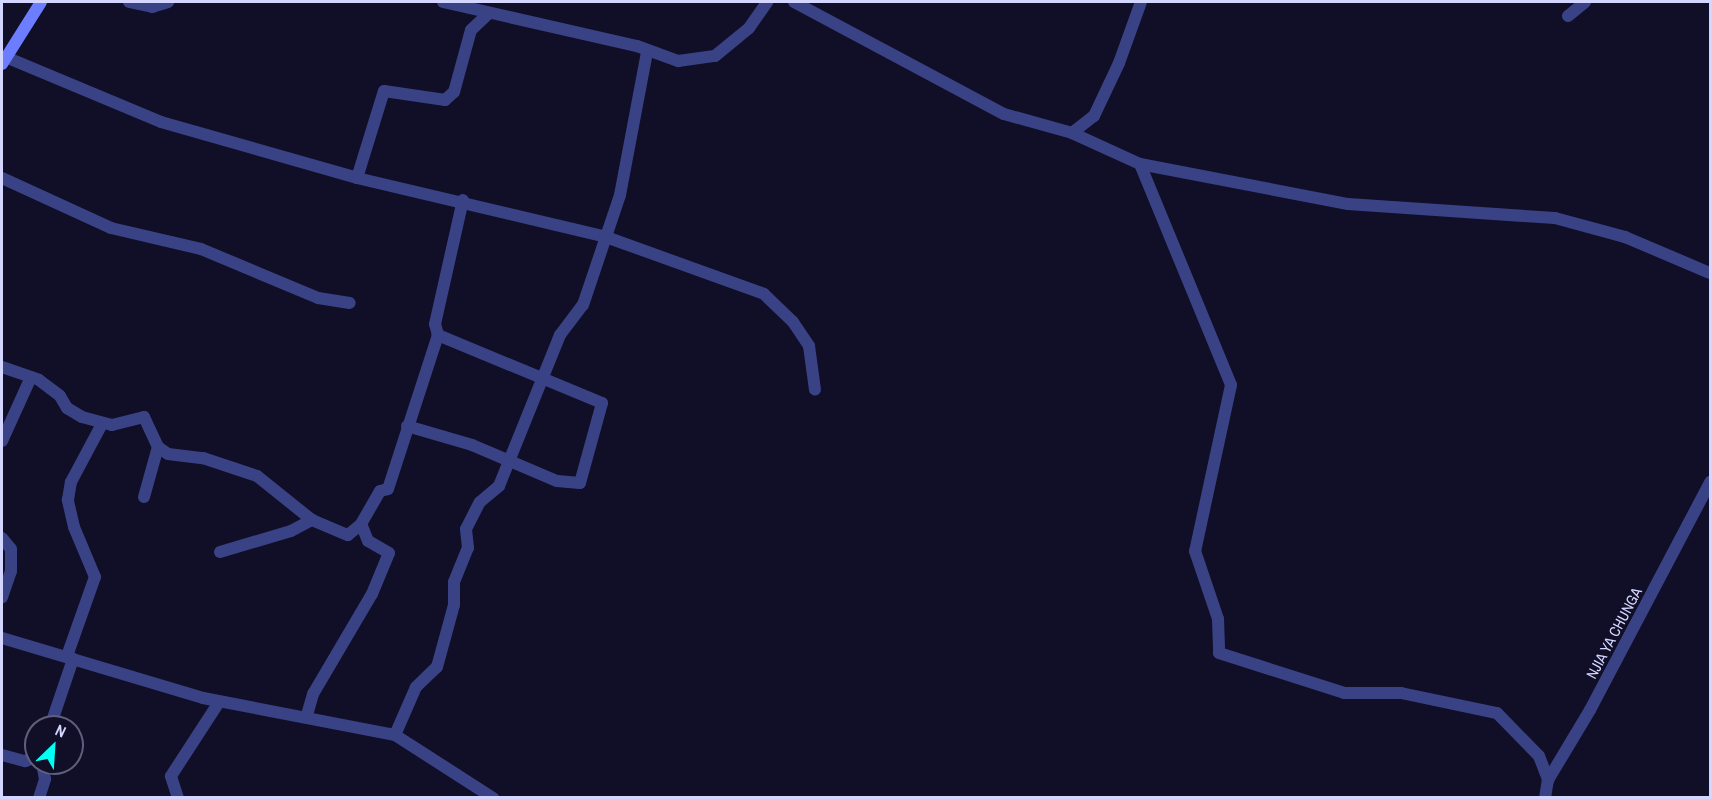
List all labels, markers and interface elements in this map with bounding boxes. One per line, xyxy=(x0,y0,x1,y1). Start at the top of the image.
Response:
street label: NJIA YA CHUNGA xyxy=(1582,584,1646,682)
north arrow xyxy=(24,715,84,775)
text: N xyxy=(52,719,70,742)

